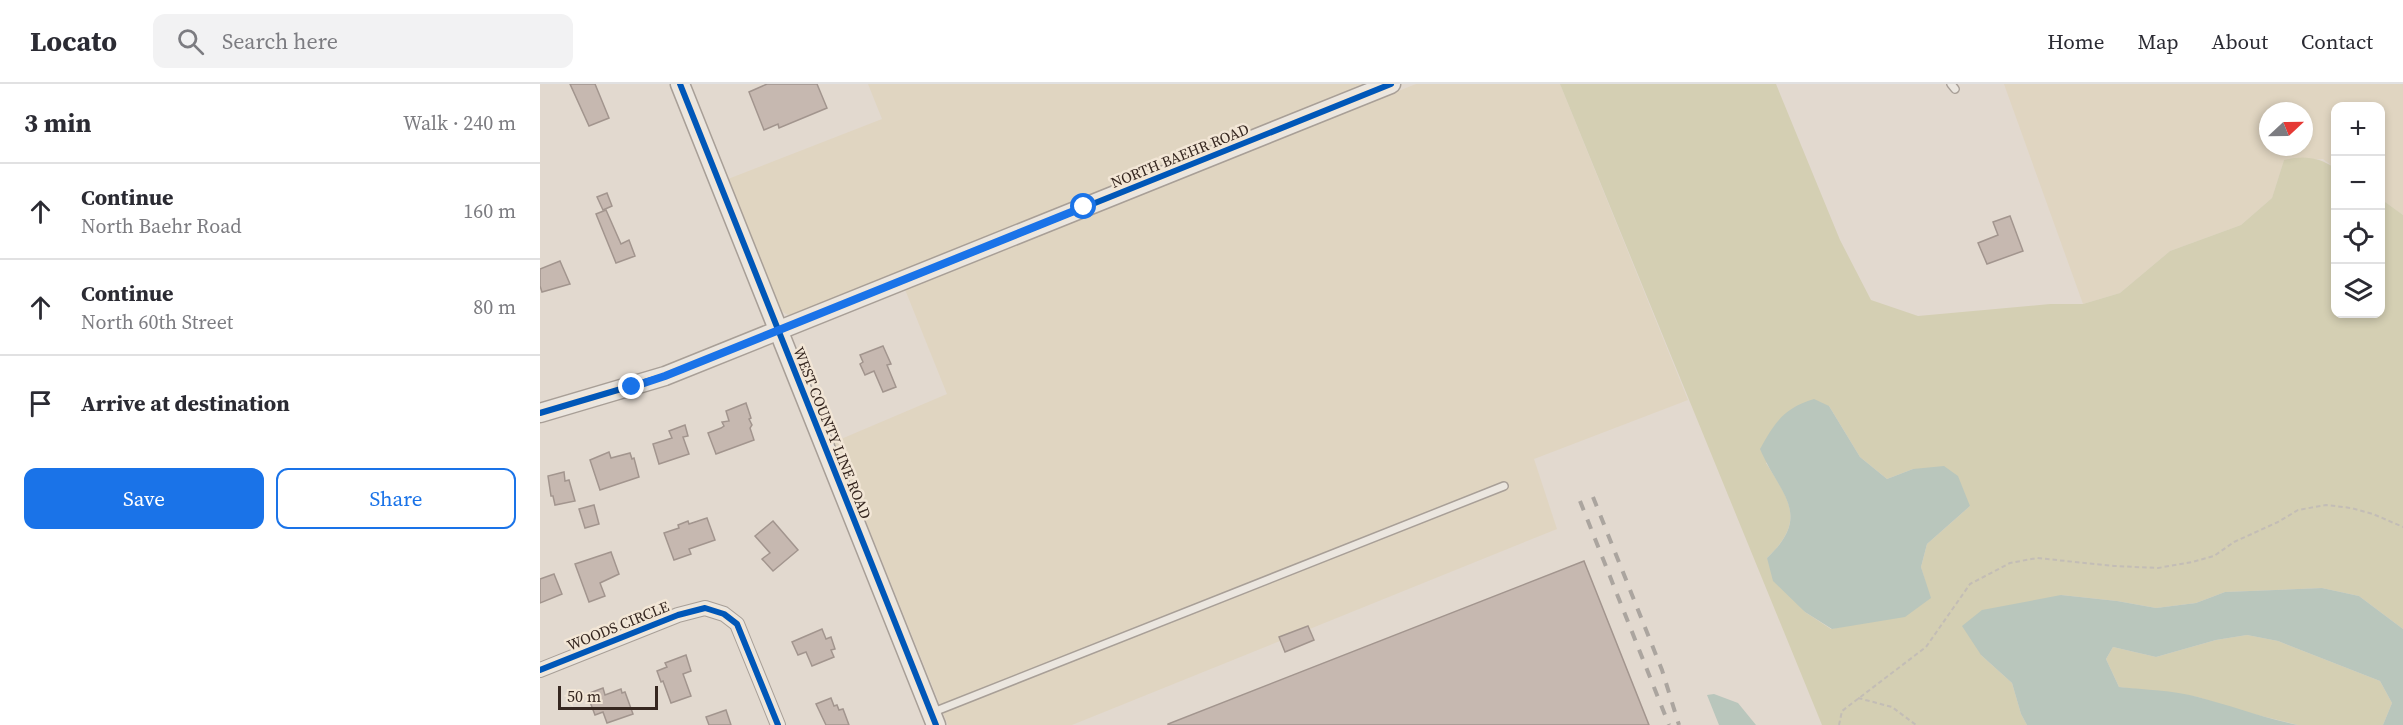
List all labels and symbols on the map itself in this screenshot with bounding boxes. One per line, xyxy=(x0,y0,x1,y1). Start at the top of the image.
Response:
north arrow xyxy=(2259,102,2313,156)
street label: NORTH BAEHR ROAD xyxy=(1107,118,1252,193)
route start xyxy=(1070,193,1096,219)
street label: WEST COUNTY LINE ROAD xyxy=(788,344,877,522)
route end xyxy=(618,373,644,399)
street label: WOODS CIRCLE xyxy=(564,596,672,656)
scale bar xyxy=(558,683,658,710)

